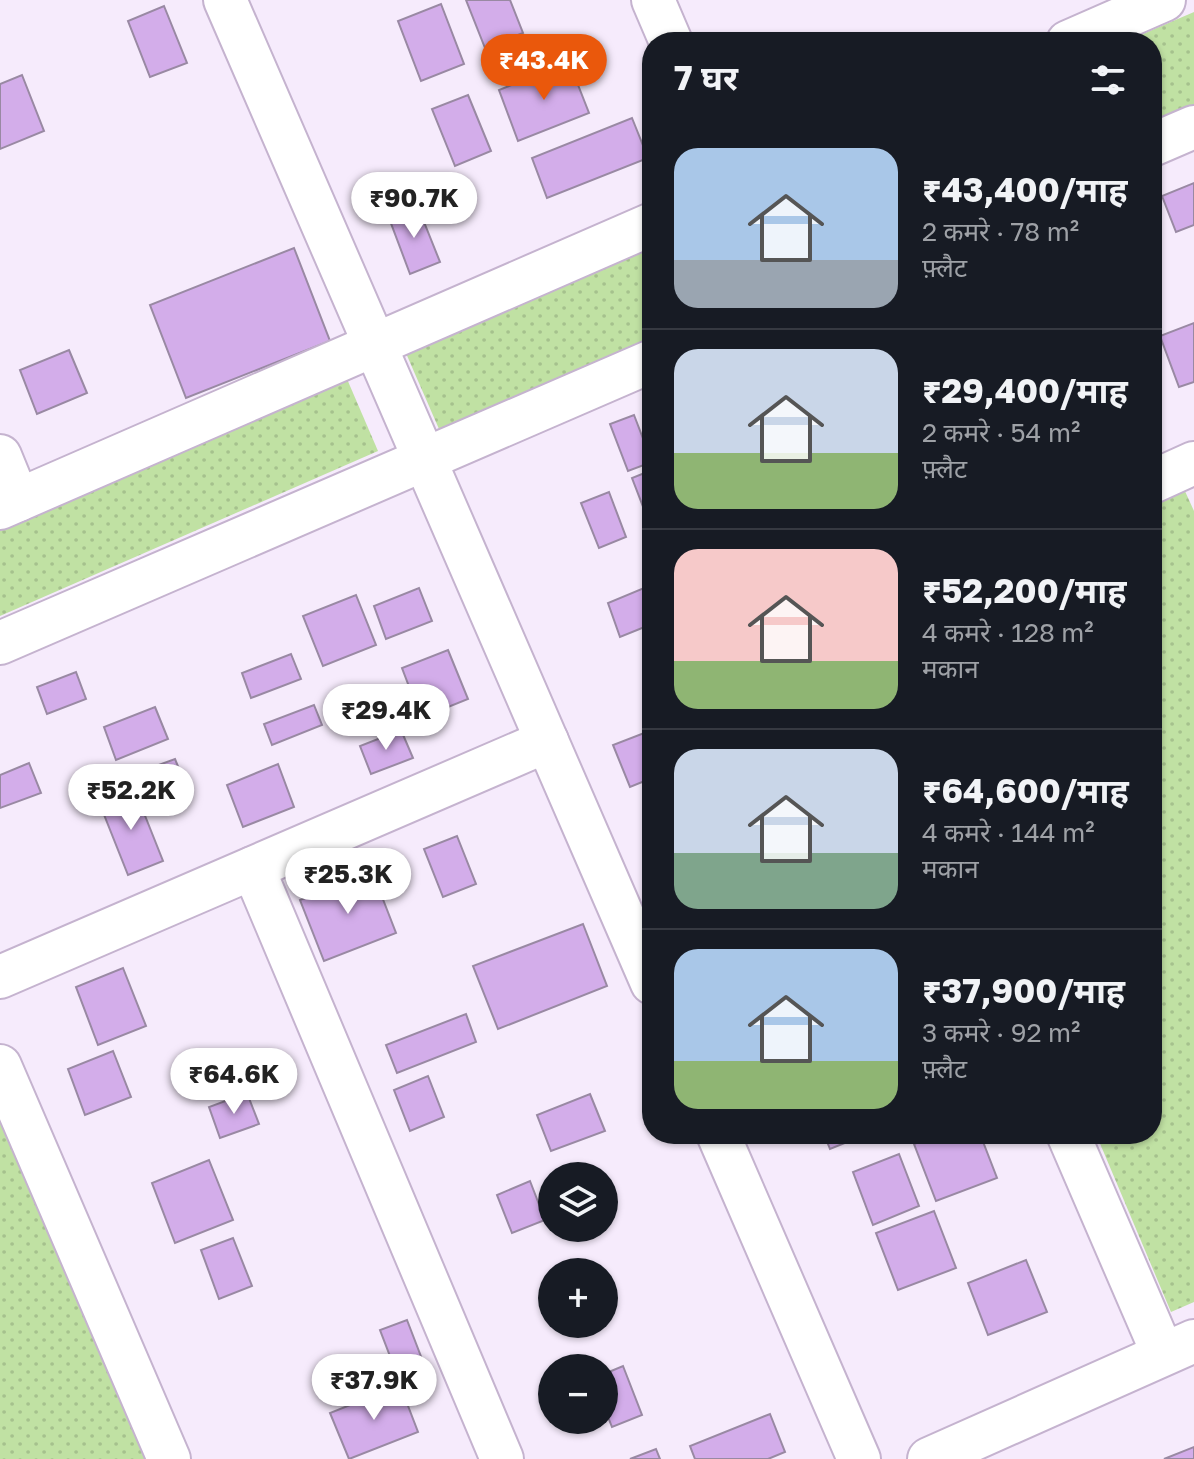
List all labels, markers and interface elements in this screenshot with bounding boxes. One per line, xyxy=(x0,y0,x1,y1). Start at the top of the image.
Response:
pin: ₹43.4K xyxy=(479,34,609,102)
text: ₹43.4K xyxy=(499,44,589,75)
text: 7 घर xyxy=(674,57,738,97)
icon: filters xyxy=(1086,58,1130,102)
text: ₹43,400/माह xyxy=(922,169,1128,209)
pin: ₹90.7K xyxy=(349,172,479,240)
icon: home xyxy=(738,180,834,276)
text: ₹90.7K xyxy=(369,182,459,213)
text: 2 कमरे · 78 m² xyxy=(922,216,1079,247)
text: फ़्लैट xyxy=(922,252,967,283)
text: ₹29,400/माह xyxy=(922,370,1128,410)
icon: home xyxy=(738,381,834,477)
text: 2 कमरे · 54 m² xyxy=(922,417,1080,448)
text: फ़्लैट xyxy=(922,453,967,484)
text: ₹52,200/माह xyxy=(922,570,1126,610)
icon: home xyxy=(738,581,834,677)
text: 4 कमरे · 128 m² xyxy=(922,617,1094,648)
text: मकान xyxy=(922,653,979,684)
pin: ₹29.4K xyxy=(321,684,451,752)
text: ₹29.4K xyxy=(341,694,431,725)
pin: ₹52.2K xyxy=(66,764,196,832)
text: ₹64,600/माह xyxy=(922,770,1129,810)
text: ₹52.2K xyxy=(86,774,176,805)
icon: home xyxy=(738,781,834,877)
text: 4 कमरे · 144 m² xyxy=(922,817,1095,848)
pin: ₹25.3K xyxy=(283,848,413,916)
text: मकान xyxy=(922,853,979,884)
text: ₹25.3K xyxy=(303,858,393,889)
text: ₹37,900/माह xyxy=(922,970,1125,1010)
icon: home xyxy=(738,981,834,1077)
text: 3 कमरे · 92 m² xyxy=(922,1017,1080,1048)
pin: ₹64.6K xyxy=(169,1048,299,1116)
text: फ़्लैट xyxy=(922,1053,967,1084)
text: ₹64.6K xyxy=(188,1058,280,1089)
map controls xyxy=(538,1162,618,1434)
button: layers xyxy=(538,1162,618,1242)
button: + xyxy=(538,1258,618,1338)
pin: ₹37.9K xyxy=(309,1354,439,1422)
button: − xyxy=(538,1354,618,1434)
text: ₹37.9K xyxy=(330,1364,418,1395)

